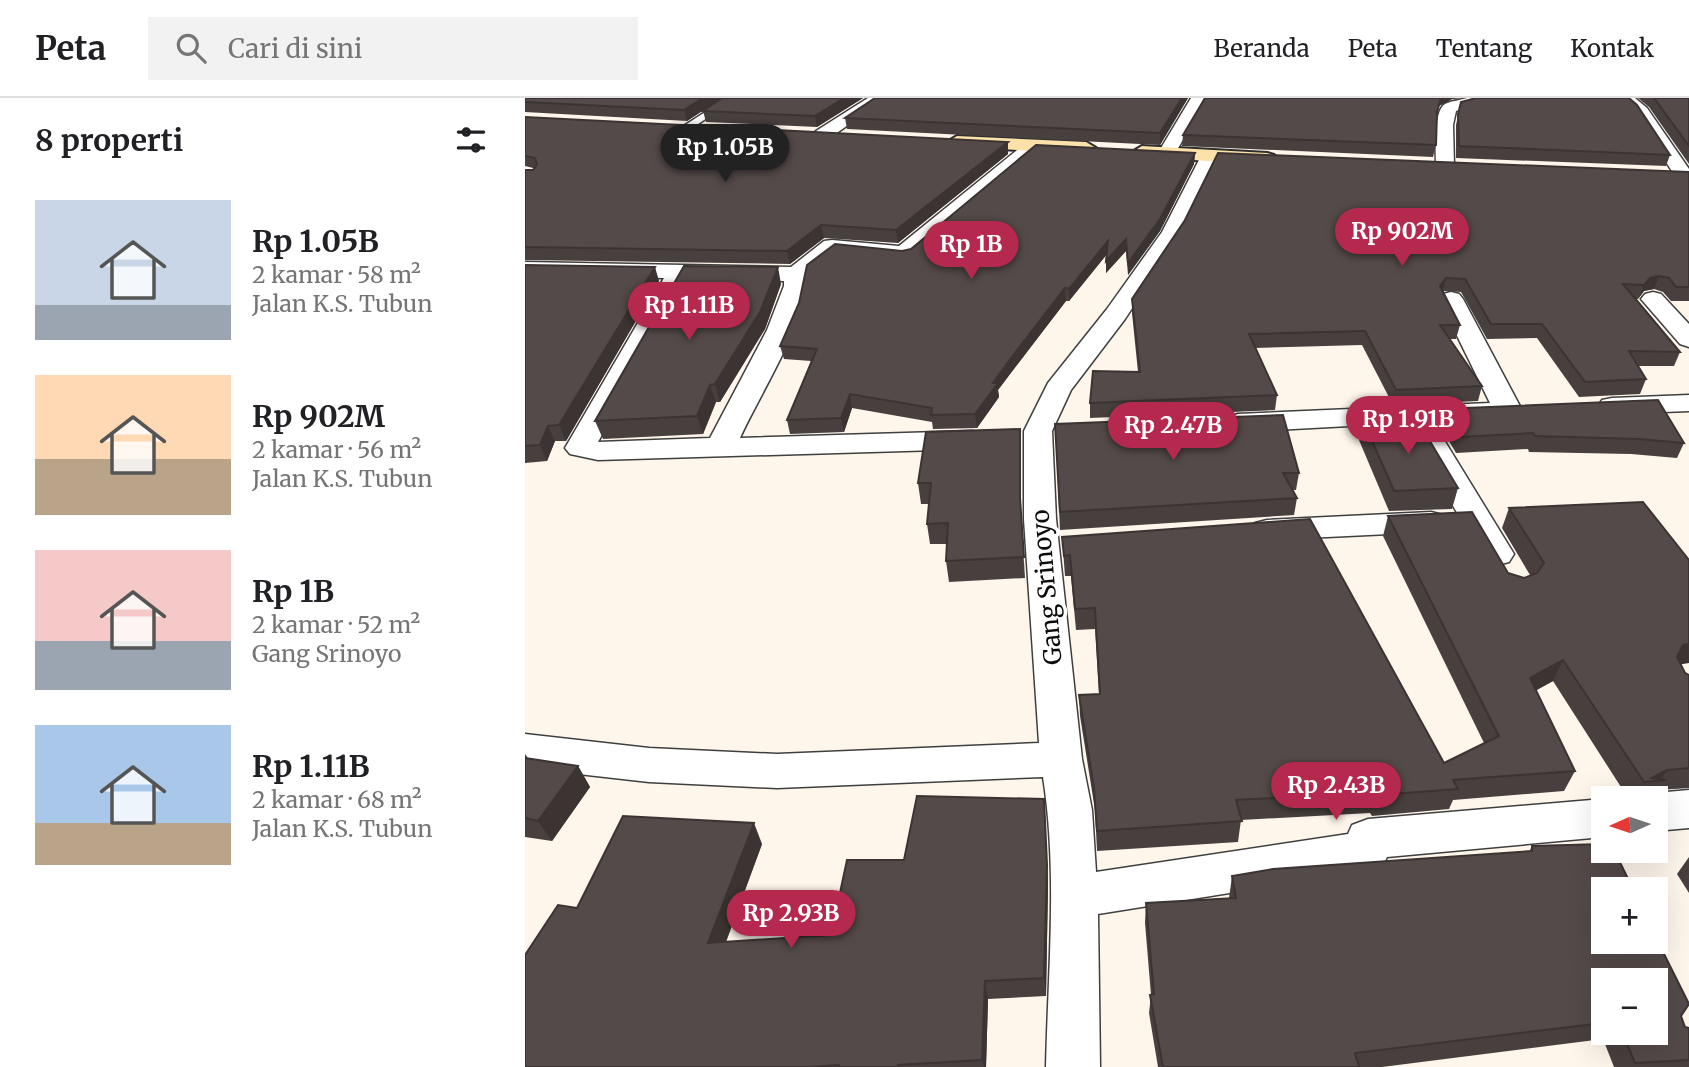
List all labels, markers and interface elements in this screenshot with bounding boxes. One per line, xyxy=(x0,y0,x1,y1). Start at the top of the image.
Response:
search box xyxy=(148,17,638,80)
text: Peta xyxy=(35,28,106,69)
icon: search xyxy=(172,29,210,67)
text: Cari di sini xyxy=(228,32,362,65)
text: Beranda xyxy=(1214,33,1310,64)
text: Peta xyxy=(1348,33,1398,64)
text: Tentang xyxy=(1436,33,1532,64)
text: Kontak xyxy=(1570,33,1654,64)
text: 8 properti xyxy=(35,121,183,159)
icon: filters xyxy=(452,121,490,159)
pin: Rp 1.05B xyxy=(653,125,797,184)
text: Rp 1.05B xyxy=(676,132,774,161)
pin: Rp 902M xyxy=(1337,208,1467,268)
text: Rp 902M xyxy=(1351,216,1453,245)
text: Rp 1.05B xyxy=(252,222,379,260)
pin: Rp 1B xyxy=(922,222,1020,281)
icon: home xyxy=(91,228,175,312)
text: Rp 1B xyxy=(940,229,1002,258)
text: 2 kamar · 58 m² xyxy=(252,260,421,289)
pin: Rp 1.11B xyxy=(617,282,761,342)
text: Jalan K.S. Tubun xyxy=(252,289,432,318)
text: Rp 1.11B xyxy=(644,290,734,319)
pin: Rp 1.91B xyxy=(1336,396,1480,456)
text: Rp 902M xyxy=(252,397,385,435)
pin: Rp 2.47B xyxy=(1101,402,1245,462)
icon: home xyxy=(91,403,175,487)
text: Rp 1.91B xyxy=(1362,404,1454,433)
text: Rp 2.47B xyxy=(1124,410,1222,439)
text: 2 kamar · 56 m² xyxy=(252,435,421,464)
text: Jalan K.S. Tubun xyxy=(252,464,432,493)
street label: Gang Srinoyo xyxy=(1024,508,1069,666)
text: Rp 1B xyxy=(252,572,334,610)
icon: home xyxy=(91,578,175,662)
text: 2 kamar · 52 m² xyxy=(252,610,420,639)
text: Gang Srinoyo xyxy=(252,639,401,668)
text: Rp 1.11B xyxy=(252,747,370,785)
icon: home xyxy=(91,753,175,837)
pin: Rp 2.43B xyxy=(1264,762,1408,822)
text: Rp 2.43B xyxy=(1287,770,1385,799)
text: 2 kamar · 68 m² xyxy=(252,785,422,814)
north arrow xyxy=(1591,786,1668,863)
map controls xyxy=(1591,786,1668,1045)
text: Jalan K.S. Tubun xyxy=(252,814,432,843)
button: + xyxy=(1591,877,1668,954)
pin: Rp 2.93B xyxy=(719,890,863,950)
text: Rp 2.93B xyxy=(743,898,839,927)
button: − xyxy=(1591,968,1668,1045)

